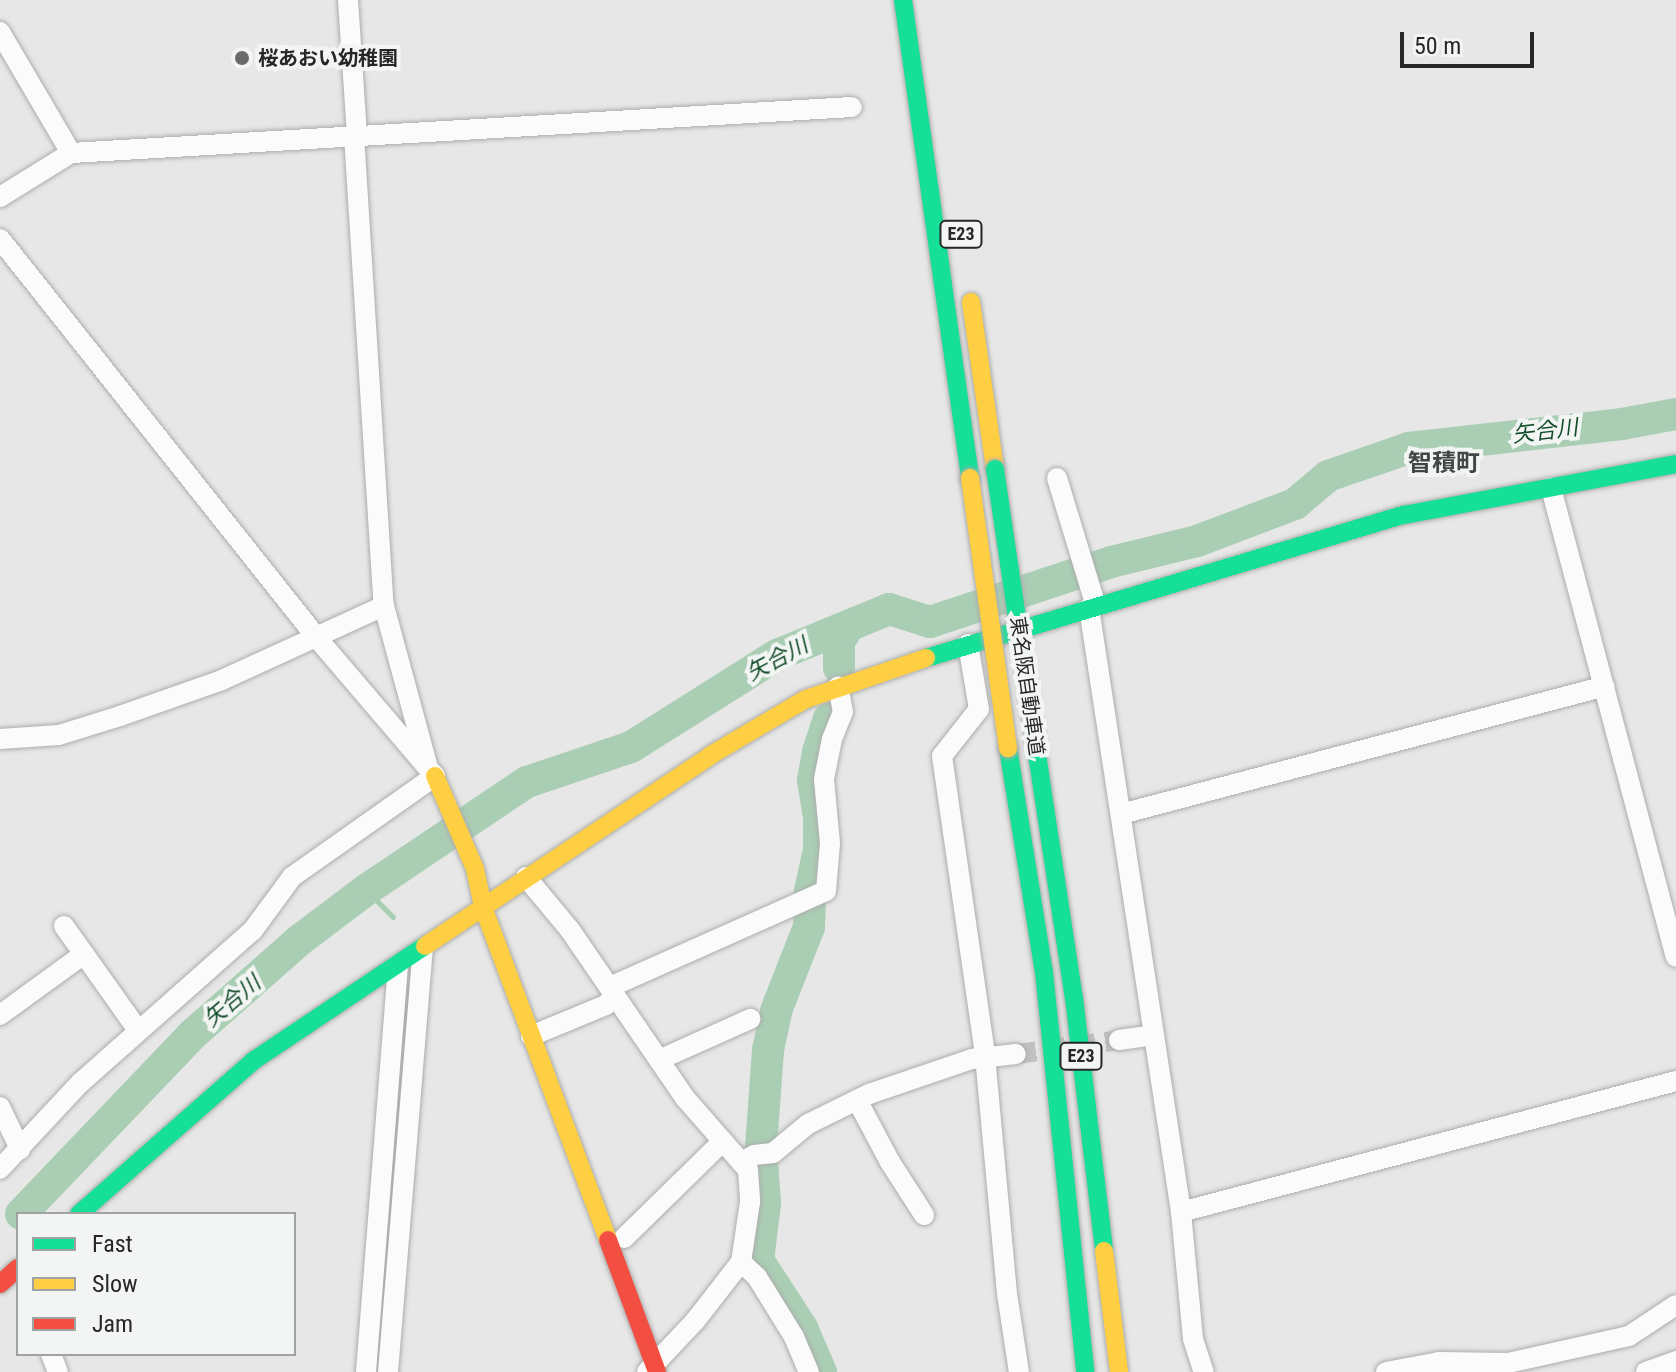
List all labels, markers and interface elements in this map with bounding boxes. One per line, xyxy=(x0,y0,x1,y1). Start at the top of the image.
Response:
scale bar xyxy=(1404,16,1538,66)
text: 50 m xyxy=(1414,32,1461,60)
place label: 桜あおい幼稚園 xyxy=(258,46,398,70)
marker: 桜あおい幼稚園 xyxy=(233,49,251,67)
road number: E23 xyxy=(939,220,983,248)
water label: 矢合川 xyxy=(1511,414,1579,448)
district label: 智積町 xyxy=(1408,450,1480,478)
street label: 東名阪自動車道 xyxy=(1005,615,1049,757)
water label: 矢合川 xyxy=(742,632,812,686)
water label: 矢合川 xyxy=(198,970,266,1032)
road number: E23 xyxy=(1059,1042,1103,1070)
legend xyxy=(16,1212,296,1356)
text: Fast xyxy=(92,1230,133,1258)
text: Slow xyxy=(92,1270,138,1298)
text: Jam xyxy=(92,1310,133,1338)

